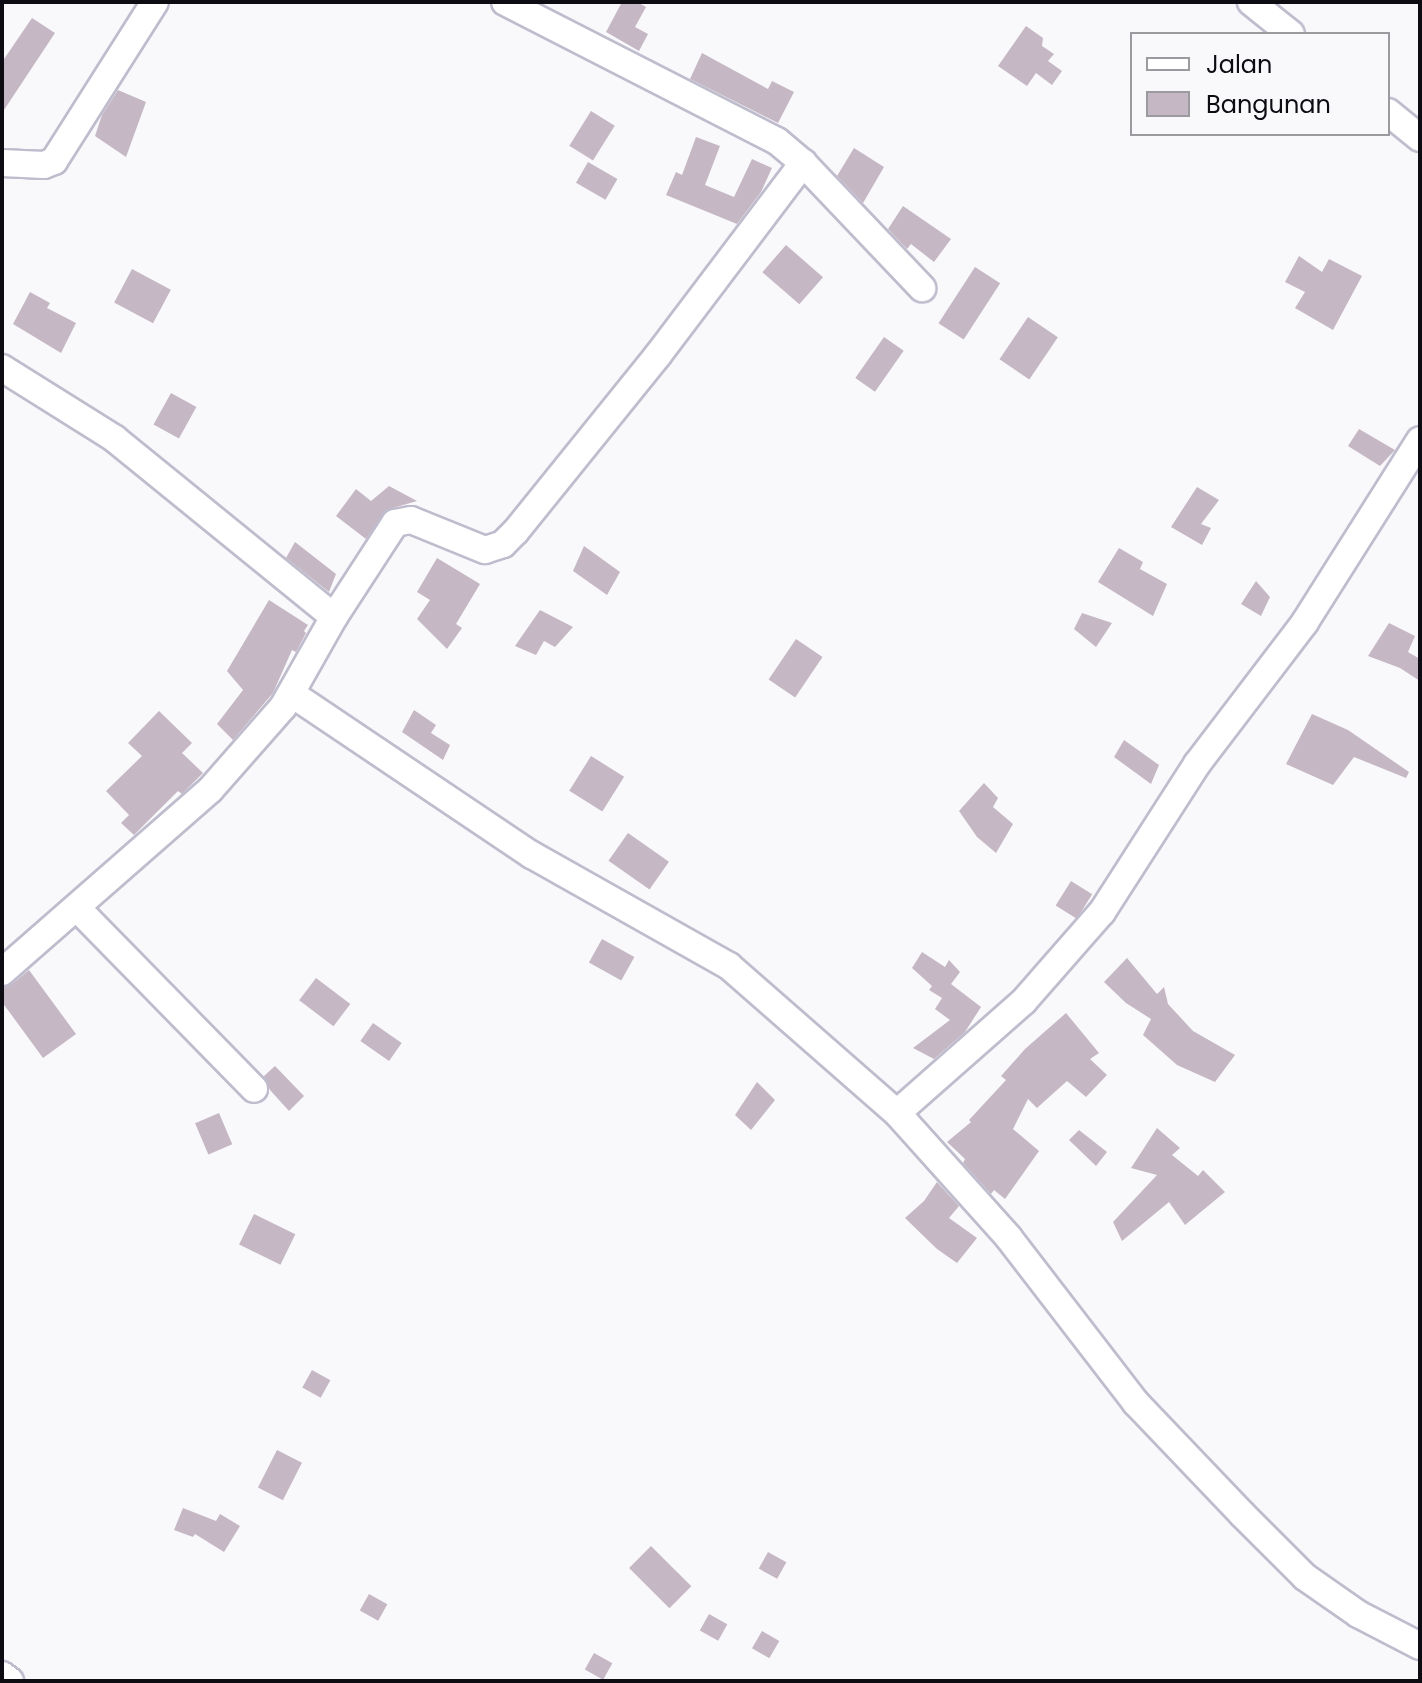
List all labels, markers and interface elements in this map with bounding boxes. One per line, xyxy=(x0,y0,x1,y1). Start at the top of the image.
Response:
legend xyxy=(1130,32,1390,136)
text: Jalan xyxy=(1206,48,1272,81)
text: Bangunan xyxy=(1206,88,1331,121)

